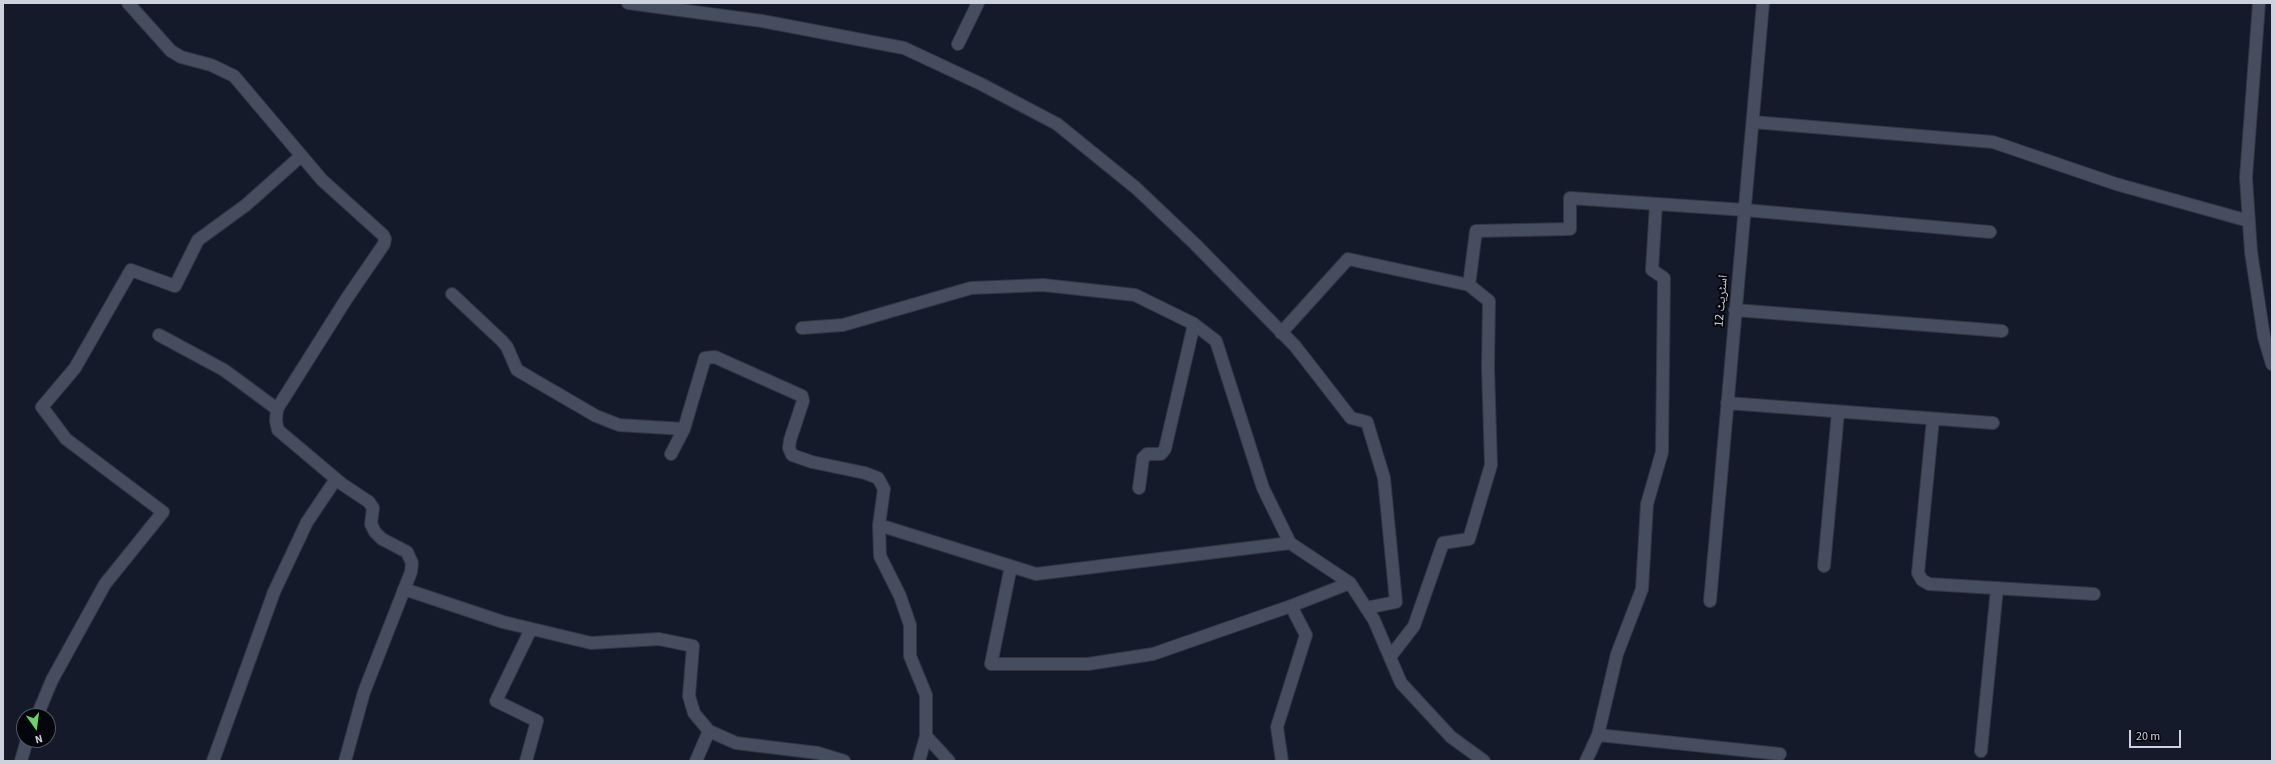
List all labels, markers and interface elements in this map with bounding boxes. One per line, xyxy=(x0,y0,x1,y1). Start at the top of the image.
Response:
street label: اسٹریٹ 12 xyxy=(1712,274,1732,328)
north arrow xyxy=(16,708,56,748)
scale bar xyxy=(2131,722,2183,748)
text: 20 m xyxy=(2136,728,2160,745)
text: N xyxy=(33,731,44,747)

